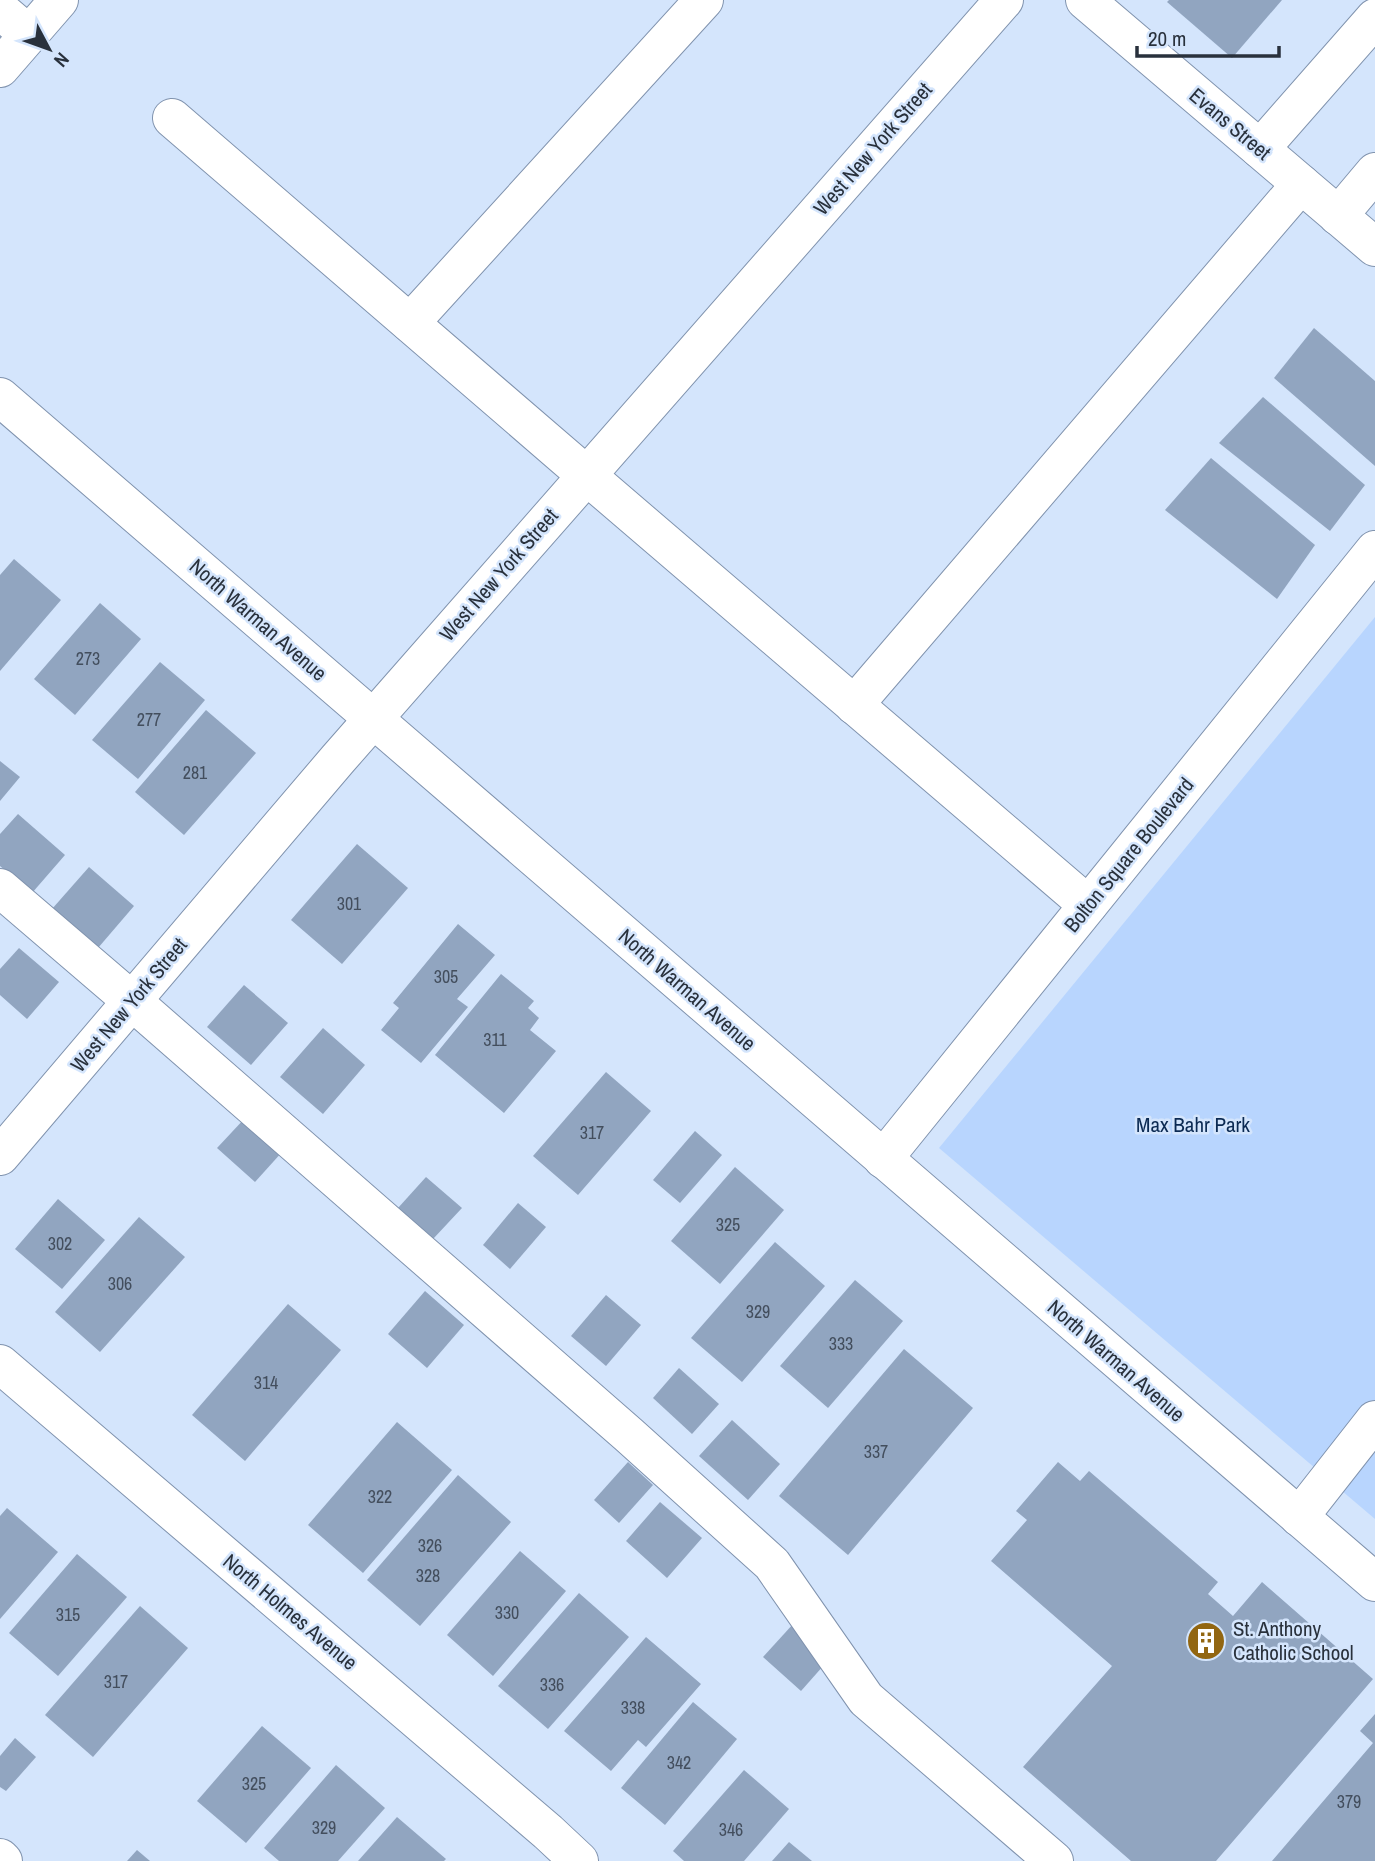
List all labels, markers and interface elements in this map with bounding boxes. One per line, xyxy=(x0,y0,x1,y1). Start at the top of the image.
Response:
north arrow xyxy=(14,14,84,84)
scale bar xyxy=(1137,14,1279,58)
text: 20 m xyxy=(1148,24,1186,53)
text: N xyxy=(48,47,75,73)
street label: West New York Street xyxy=(807,76,939,221)
street label: Evans Street xyxy=(1183,81,1278,167)
street label: West New York Street xyxy=(433,502,565,647)
street label: North Warman Avenue xyxy=(183,552,333,687)
house number: 273 xyxy=(76,646,100,671)
house number: 277 xyxy=(137,707,161,732)
house number: 281 xyxy=(183,760,208,785)
street label: Bolton Square Boulevard xyxy=(1057,771,1200,938)
house number: 301 xyxy=(337,891,362,916)
street label: North Warman Avenue xyxy=(612,922,762,1057)
street label: West New York Street xyxy=(64,931,194,1078)
house number: 305 xyxy=(434,964,458,989)
house number: 311 xyxy=(483,1027,508,1052)
park label: Max Bahr Park xyxy=(1136,1110,1250,1139)
house number: 317 xyxy=(580,1120,604,1145)
house number: 325 xyxy=(716,1212,740,1237)
house number: 302 xyxy=(48,1231,72,1256)
house number: 306 xyxy=(108,1271,132,1296)
street label: North Warman Avenue xyxy=(1041,1293,1191,1428)
house number: 329 xyxy=(746,1299,770,1324)
house number: 333 xyxy=(829,1331,853,1356)
house number: 314 xyxy=(254,1370,278,1395)
house number: 337 xyxy=(864,1439,888,1464)
house number: 322 xyxy=(368,1484,392,1509)
house number: 326 xyxy=(418,1533,442,1558)
street label: North Holmes Avenue xyxy=(217,1547,364,1676)
house number: 328 xyxy=(416,1563,440,1588)
house number: 330 xyxy=(495,1600,519,1625)
house number: 315 xyxy=(56,1602,80,1627)
place label: St. Anthony Catholic School xyxy=(1233,1614,1354,1667)
building icon: St. Anthony Catholic School xyxy=(1185,1620,1227,1662)
house number: 317 xyxy=(104,1669,128,1694)
house number: 336 xyxy=(540,1672,564,1697)
house number: 338 xyxy=(621,1695,645,1720)
house number: 342 xyxy=(667,1750,691,1775)
house number: 325 xyxy=(242,1771,266,1796)
house number: 379 xyxy=(1337,1789,1361,1814)
house number: 329 xyxy=(312,1815,336,1840)
house number: 346 xyxy=(719,1817,743,1842)

